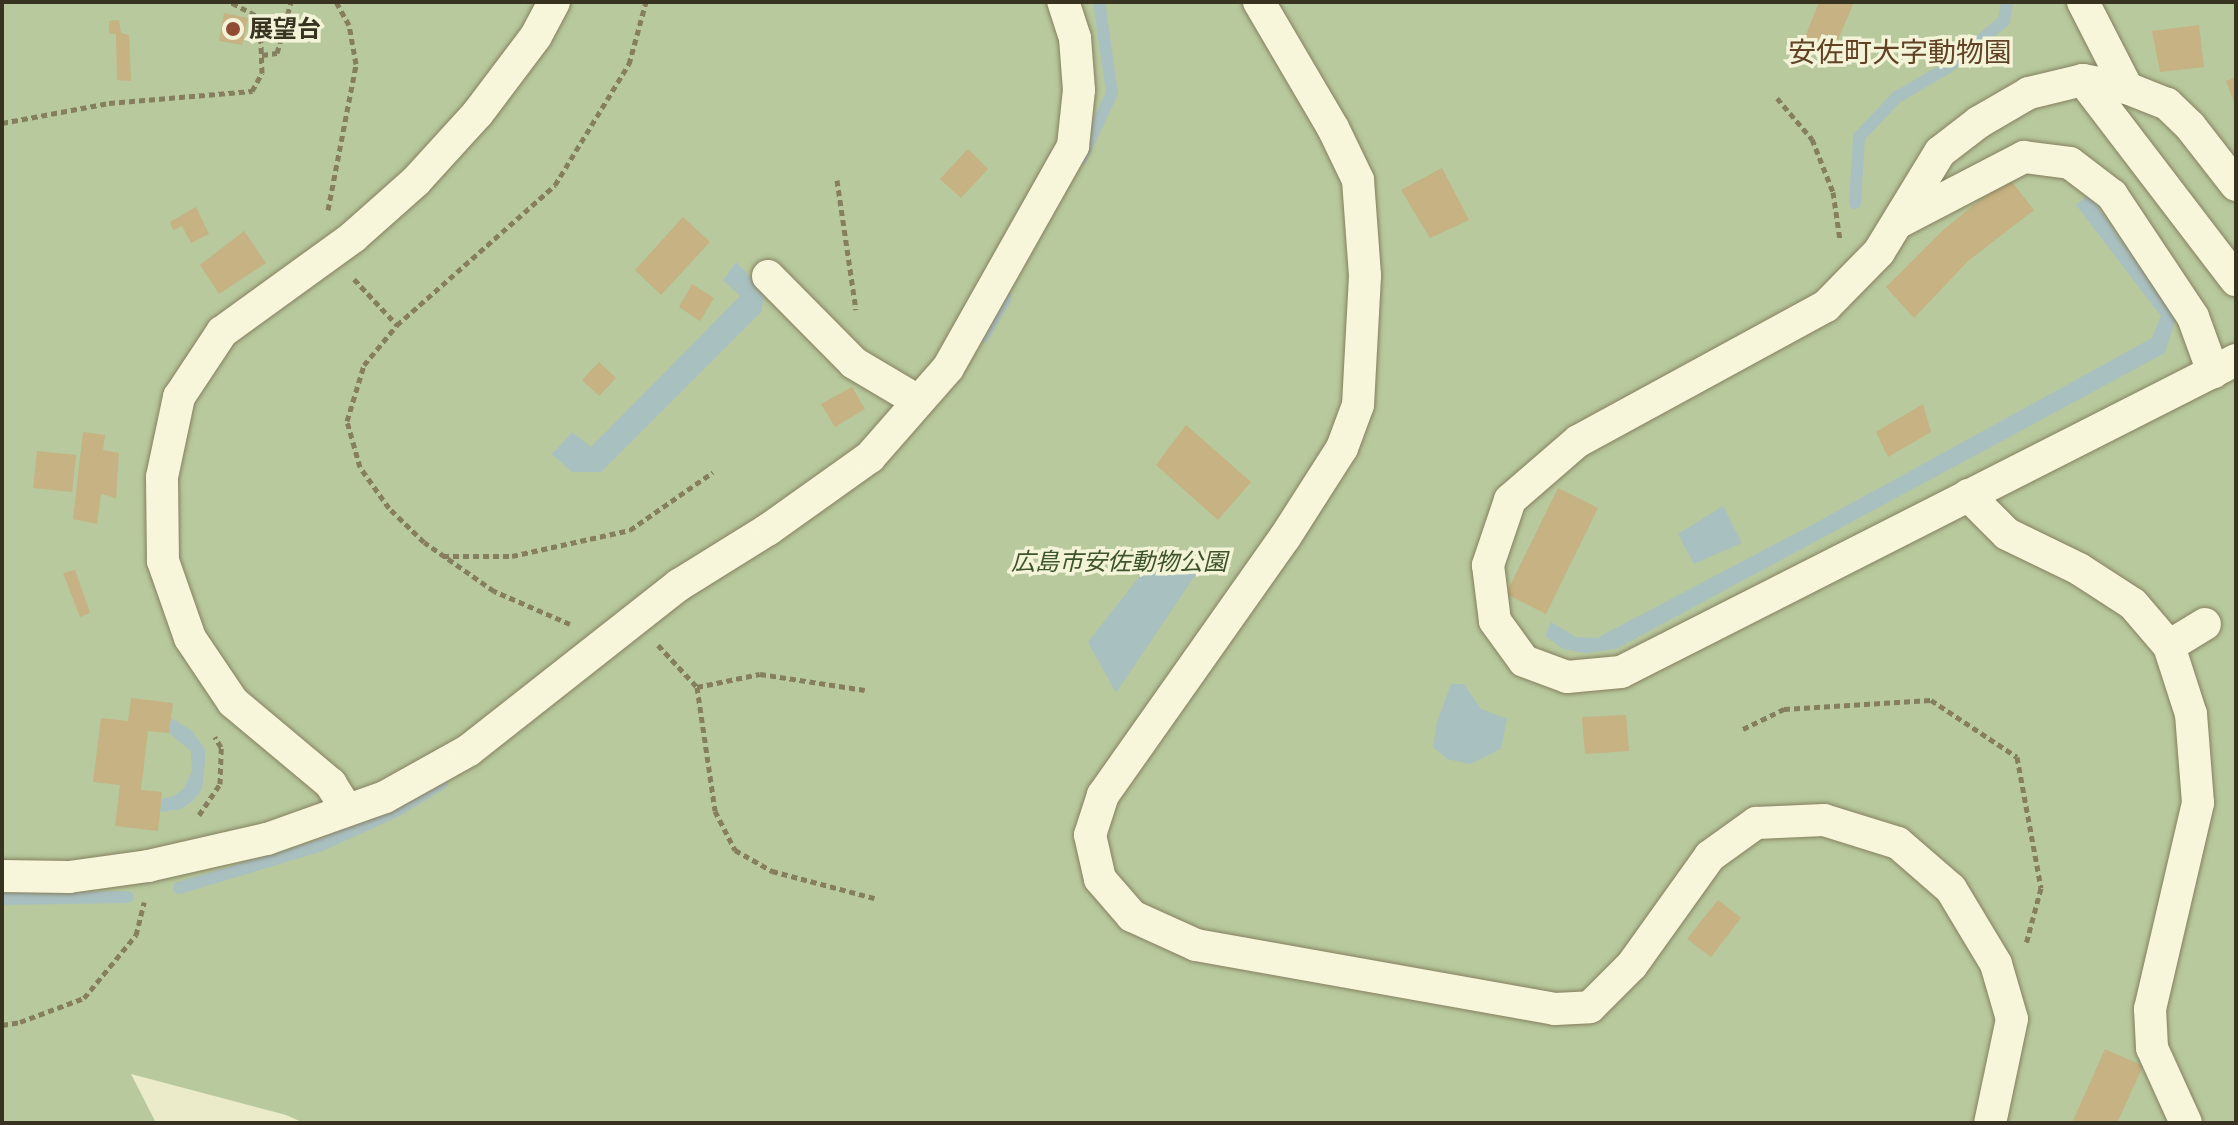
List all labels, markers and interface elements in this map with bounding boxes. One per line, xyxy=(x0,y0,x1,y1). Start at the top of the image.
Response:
place label: 展望台 xyxy=(249,15,321,43)
marker: 展望台 xyxy=(224,20,242,38)
district label: 安佐町大字動物園 xyxy=(1788,35,2012,69)
park label: 広島市安佐動物公園 xyxy=(1011,548,1227,576)

